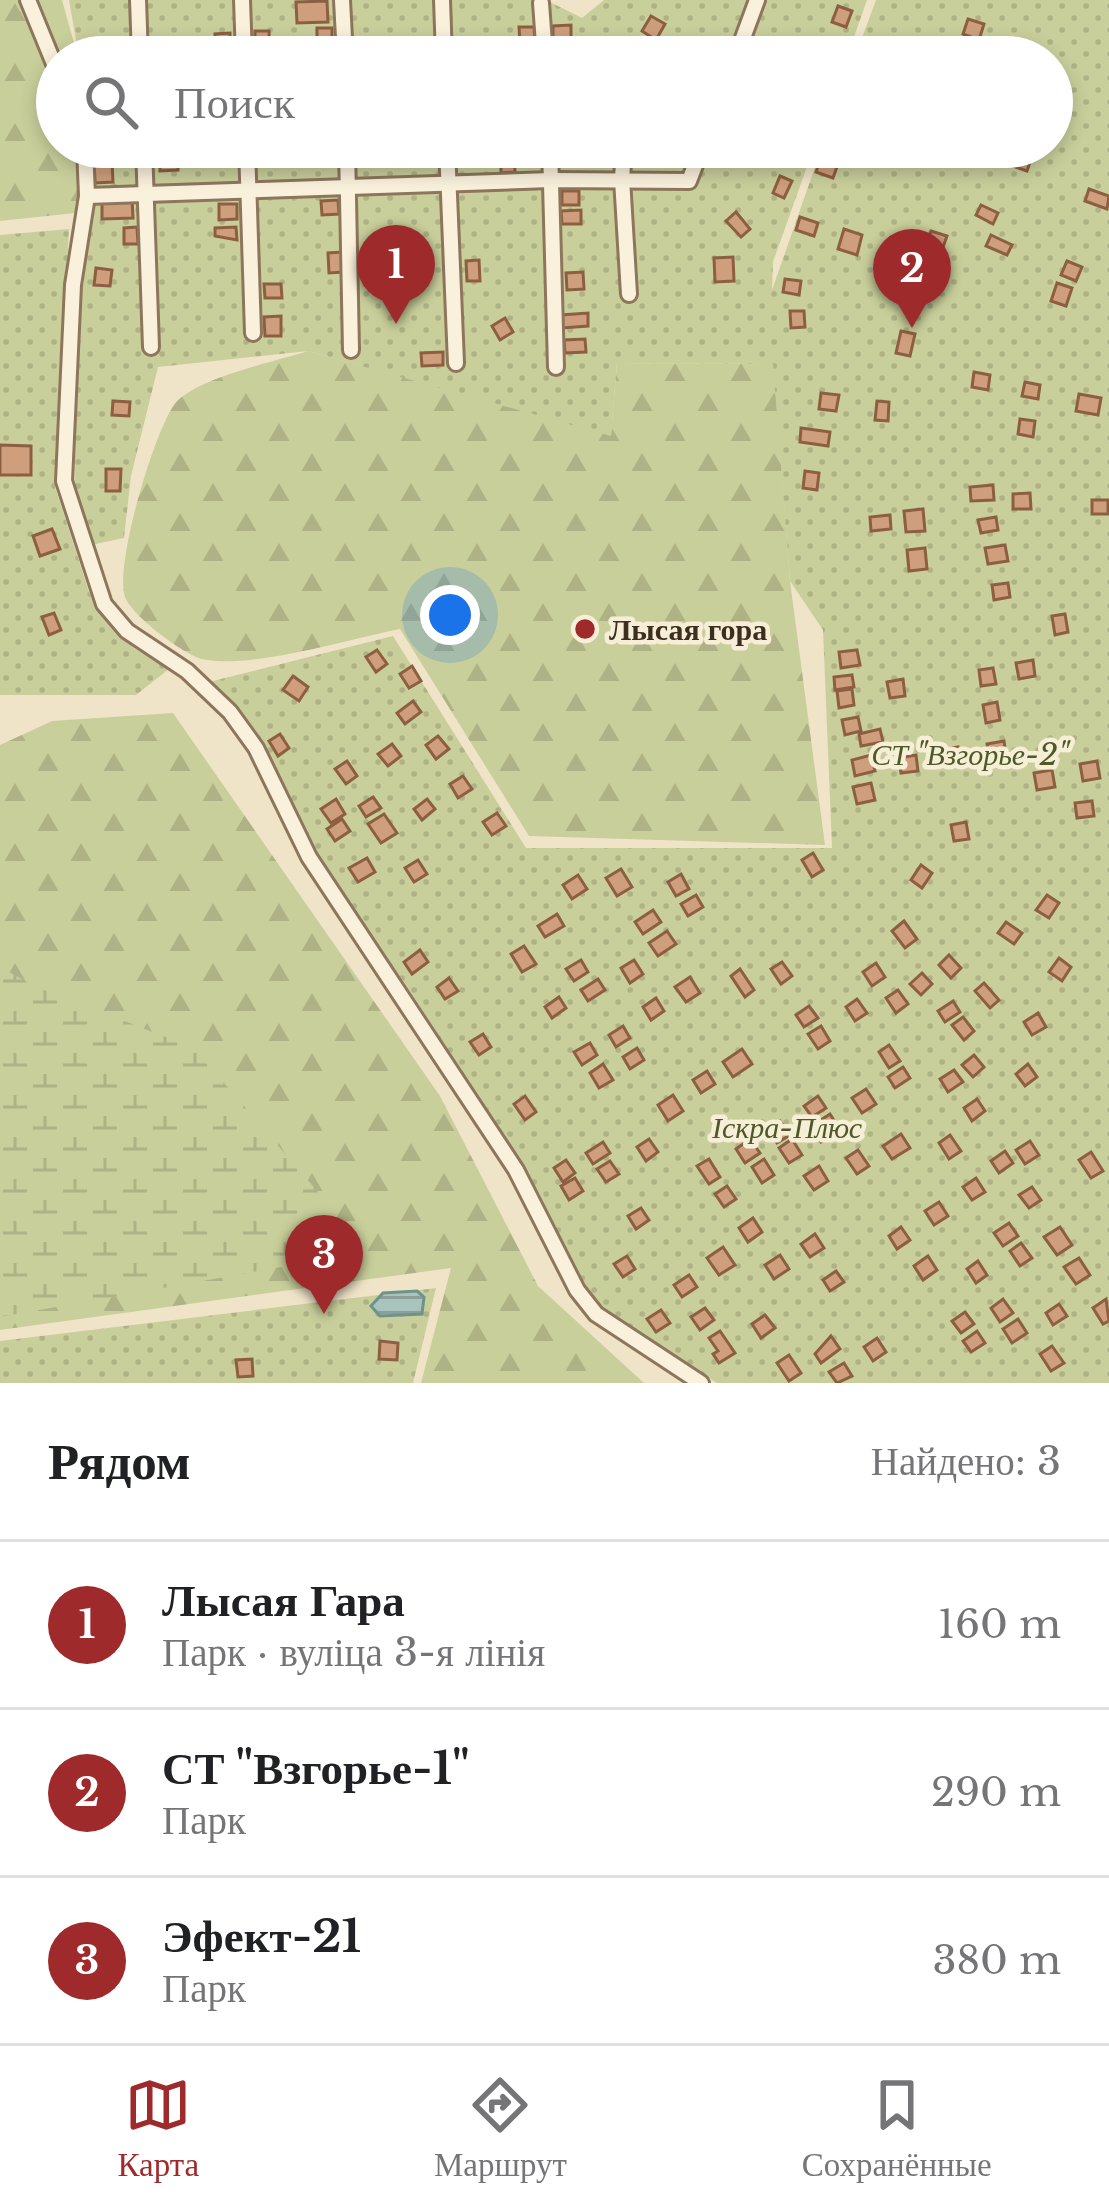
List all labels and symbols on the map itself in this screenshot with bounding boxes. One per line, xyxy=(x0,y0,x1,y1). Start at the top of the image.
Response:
pin: 1 xyxy=(357,225,435,324)
pin: 2 xyxy=(873,229,951,328)
your location xyxy=(420,585,480,645)
place label: Лысая гора xyxy=(609,611,767,648)
marker: Лысая гора xyxy=(572,616,598,642)
park label: СТ "Взгорье-2" xyxy=(871,736,1071,773)
park label: Іскра-Плюс xyxy=(711,1109,862,1146)
pin: 3 xyxy=(285,1215,363,1314)

